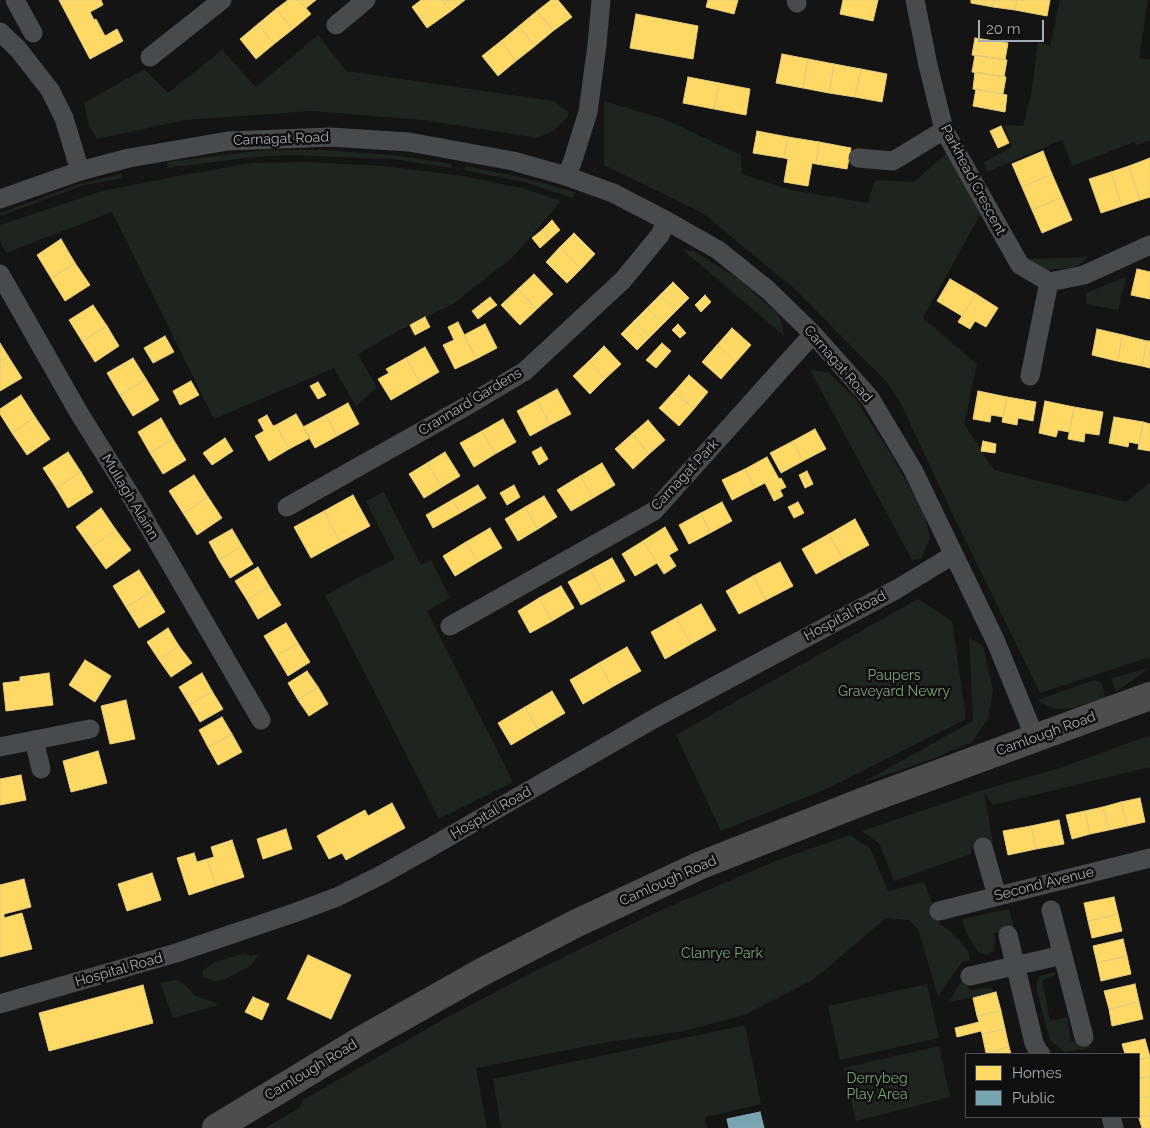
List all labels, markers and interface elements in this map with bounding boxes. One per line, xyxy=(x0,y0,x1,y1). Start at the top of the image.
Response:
scale bar xyxy=(980,10,1046,42)
text: 20 m xyxy=(986,20,1021,38)
street label: Parkhead Crescent xyxy=(937,122,1009,238)
street label: Carnagat Road xyxy=(233,129,329,149)
street label: Carnagat Road xyxy=(800,322,876,406)
street label: Crannard Gardens xyxy=(415,365,525,439)
street label: Carnagat Park xyxy=(648,436,722,514)
street label: Mullagh Alainn xyxy=(98,451,162,543)
street label: Hospital Road xyxy=(801,587,889,645)
park label: Paupers Graveyard Newry xyxy=(838,668,950,700)
street label: Camlough Road xyxy=(994,708,1098,760)
street label: Hospital Road xyxy=(448,783,534,843)
street label: Camlough Road xyxy=(617,852,719,910)
street label: Second Avenue xyxy=(992,863,1096,905)
park label: Clanrye Park xyxy=(681,946,763,962)
street label: Hospital Road xyxy=(73,949,165,991)
street label: Camlough Road xyxy=(262,1036,360,1104)
legend xyxy=(965,1053,1140,1118)
text: Homes xyxy=(1012,1064,1062,1082)
park label: Derrybeg Play Area xyxy=(846,1071,908,1104)
text: Public xyxy=(1012,1089,1055,1107)

